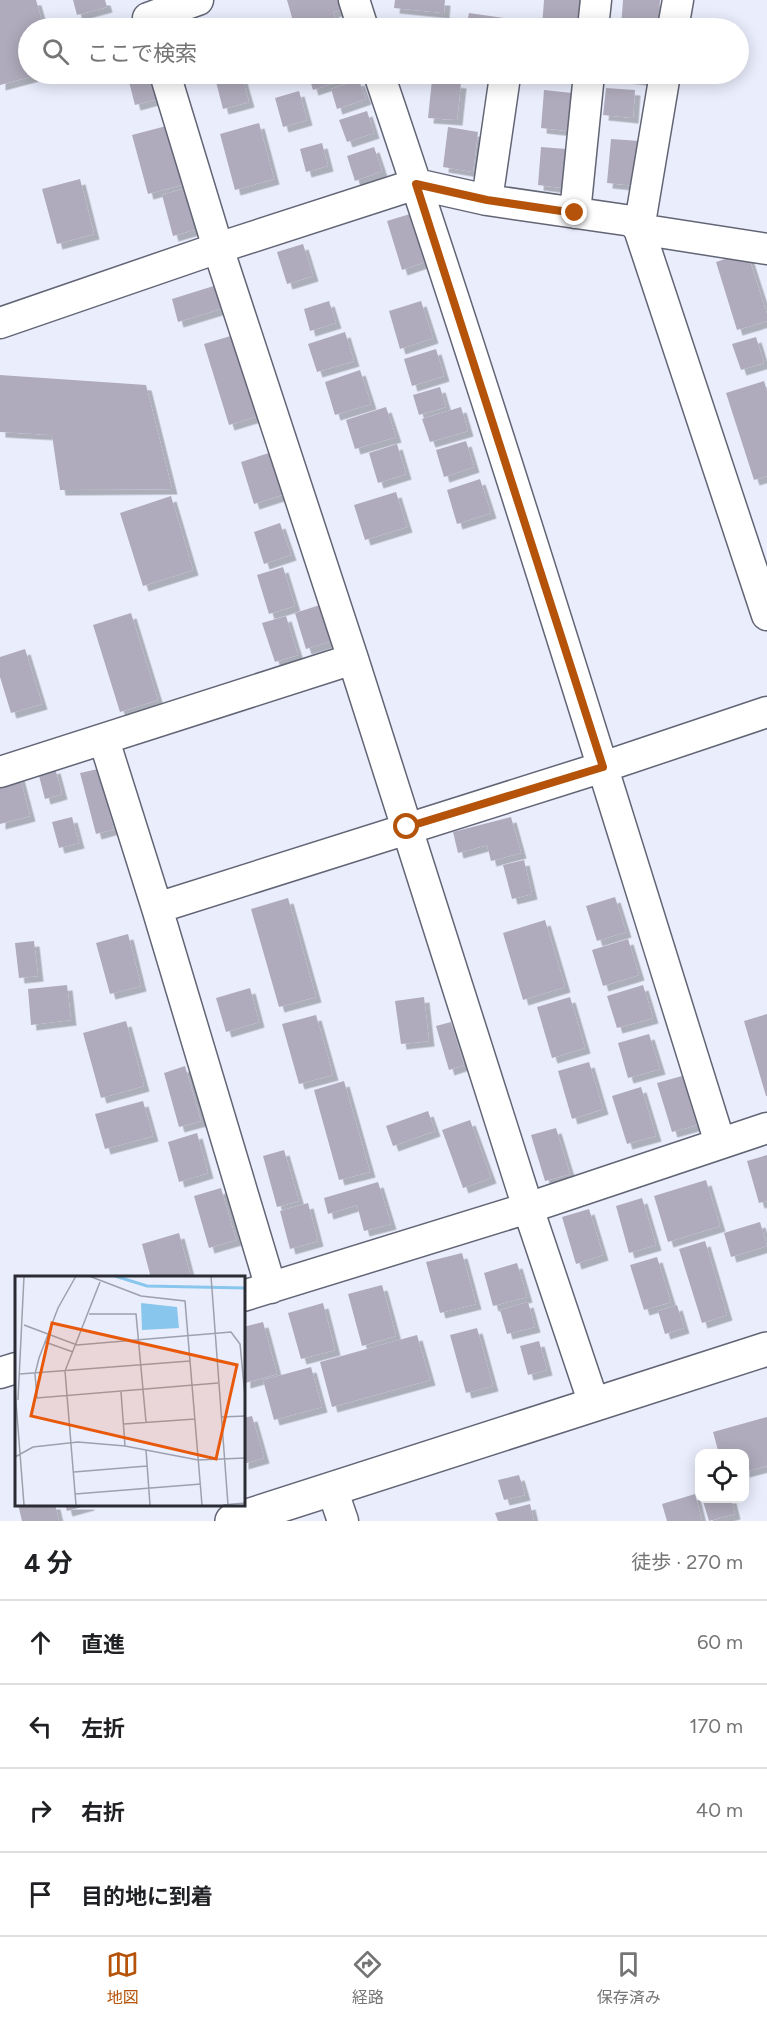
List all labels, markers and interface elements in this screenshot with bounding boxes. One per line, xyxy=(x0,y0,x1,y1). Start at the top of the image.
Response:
search box xyxy=(18,18,749,84)
icon: search xyxy=(39,35,72,68)
text: ここで検索 xyxy=(87,40,197,67)
route end xyxy=(561,199,587,225)
route start xyxy=(393,813,419,839)
inset map xyxy=(15,1276,244,1506)
map controls xyxy=(695,1449,749,1503)
button: locate xyxy=(695,1449,749,1503)
text: 4 分 xyxy=(24,1547,73,1579)
text: 徒歩 · 270 m xyxy=(631,1550,743,1574)
icon: ahead xyxy=(24,1626,57,1659)
text: 60 m xyxy=(697,1630,743,1654)
text: 直進 xyxy=(81,1631,125,1658)
icon: left xyxy=(24,1710,57,1743)
text: 170 m xyxy=(689,1714,743,1738)
text: 左折 xyxy=(81,1715,125,1742)
icon: right xyxy=(24,1794,57,1827)
text: 40 m xyxy=(696,1798,743,1822)
text: 右折 xyxy=(81,1799,125,1826)
icon: arrive xyxy=(24,1878,57,1911)
text: 目的地に到着 xyxy=(81,1883,213,1910)
tab: 地図 xyxy=(106,1948,139,2008)
tab: 経路 xyxy=(351,1948,384,2008)
tab: 保存済み xyxy=(597,1948,661,2008)

